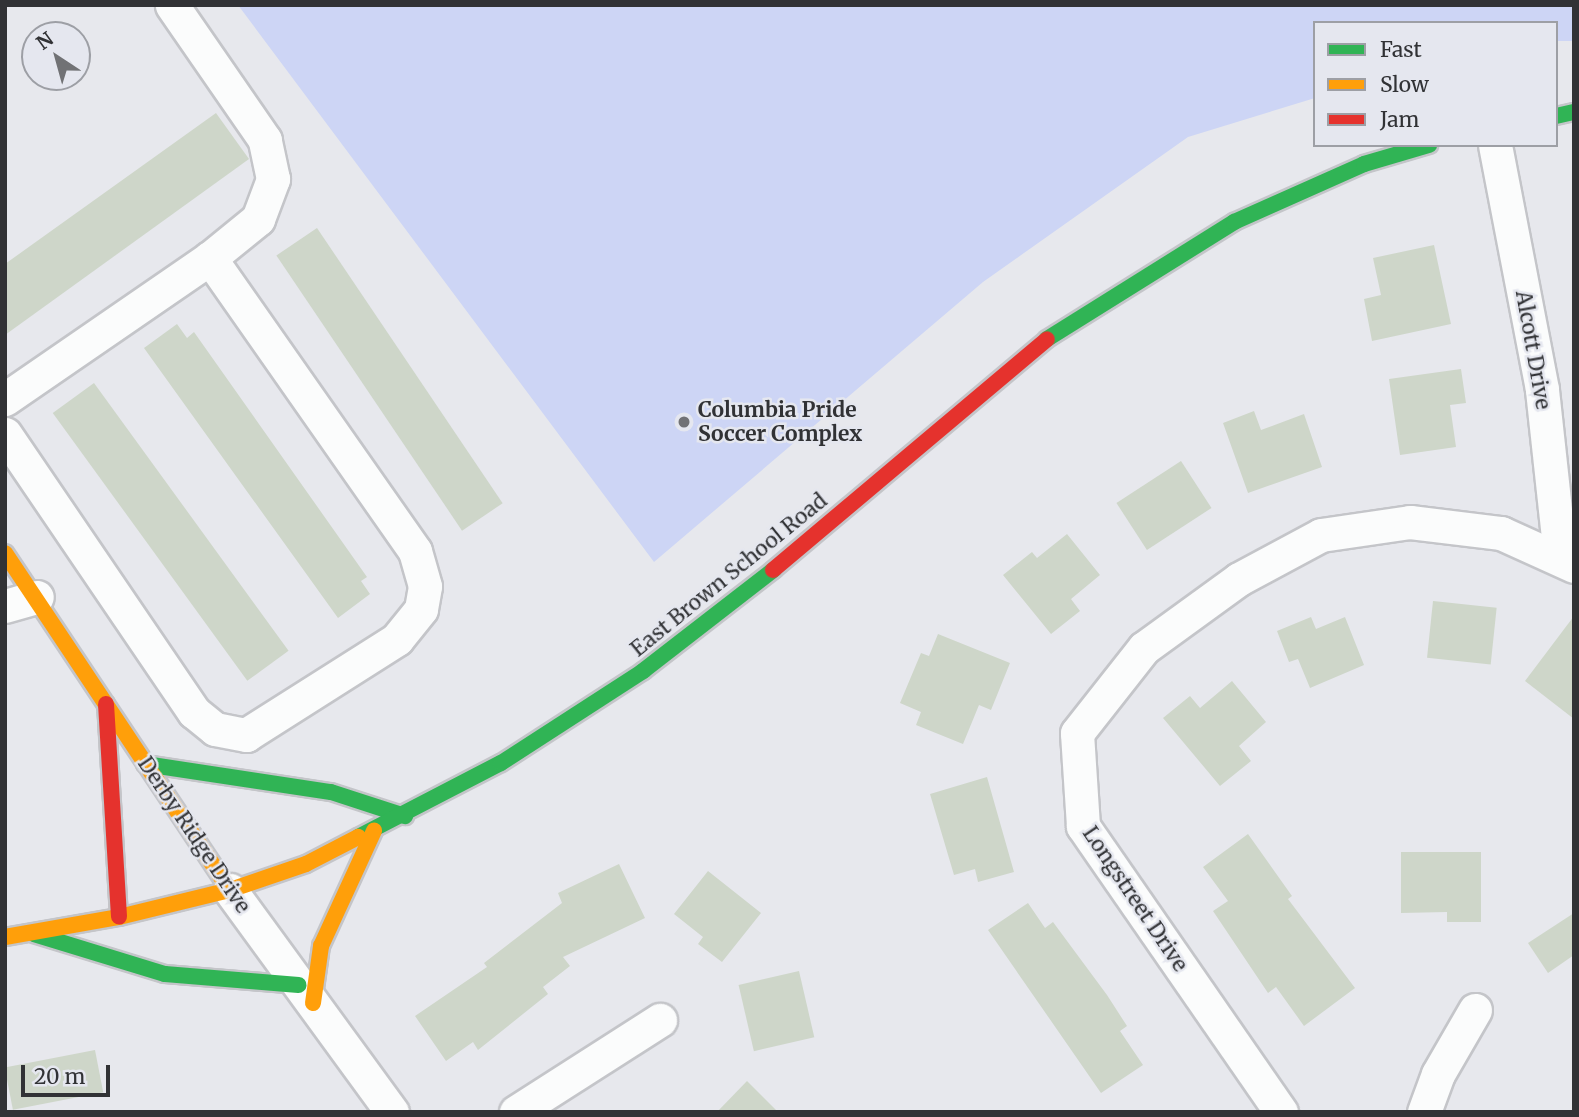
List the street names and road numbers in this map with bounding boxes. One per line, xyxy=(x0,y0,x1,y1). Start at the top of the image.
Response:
street label: Alcott Drive xyxy=(1510,289,1556,411)
street label: East Brown School Road xyxy=(626,488,832,662)
street label: Derby Ridge Drive xyxy=(132,752,256,918)
street label: Longstreet Drive xyxy=(1077,822,1193,976)

